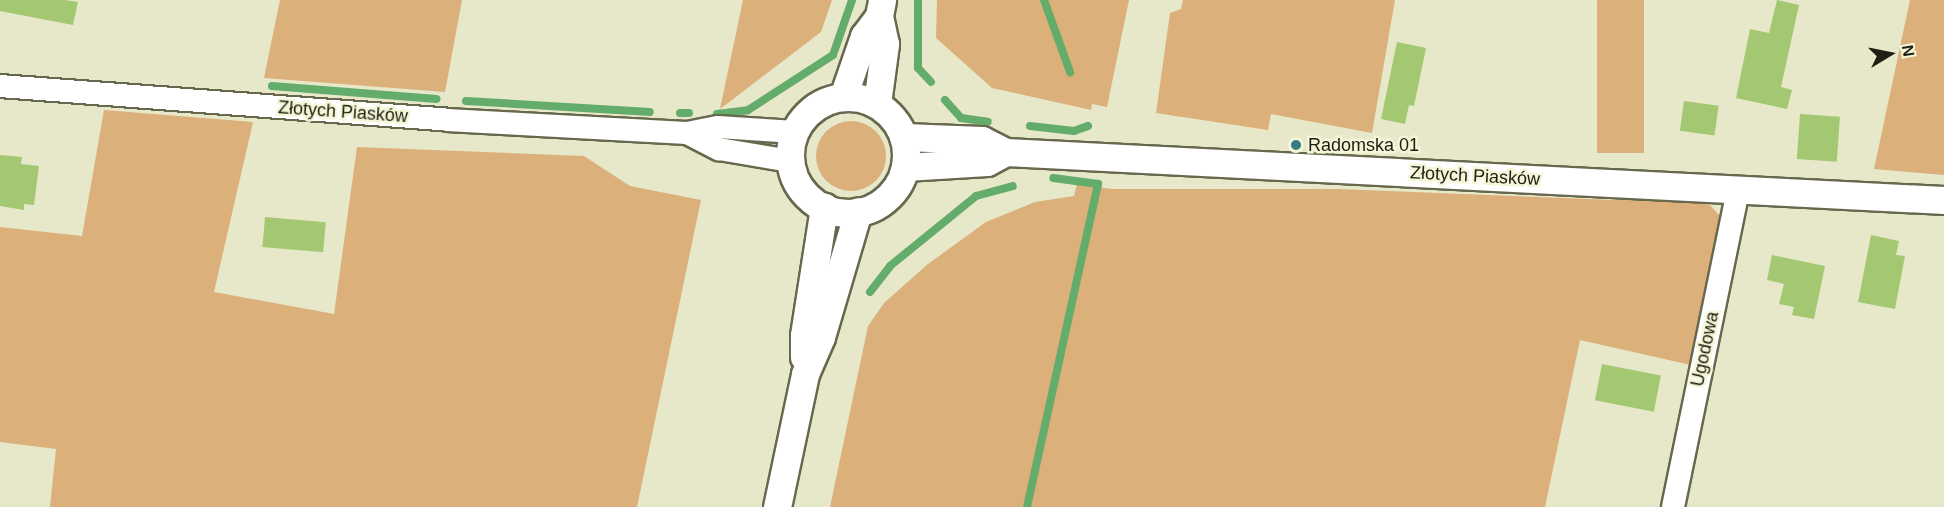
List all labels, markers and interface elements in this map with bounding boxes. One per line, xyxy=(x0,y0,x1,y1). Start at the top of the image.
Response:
north arrow xyxy=(1860,24,1920,84)
text: N xyxy=(1899,44,1918,58)
street label: Złotych Piasków xyxy=(277,97,409,127)
place label: Radomska 01 xyxy=(1308,134,1419,156)
marker: Radomska 01 xyxy=(1289,138,1303,152)
street label: Złotych Piasków xyxy=(1410,162,1540,190)
street label: Ugodowa xyxy=(1687,310,1723,388)

